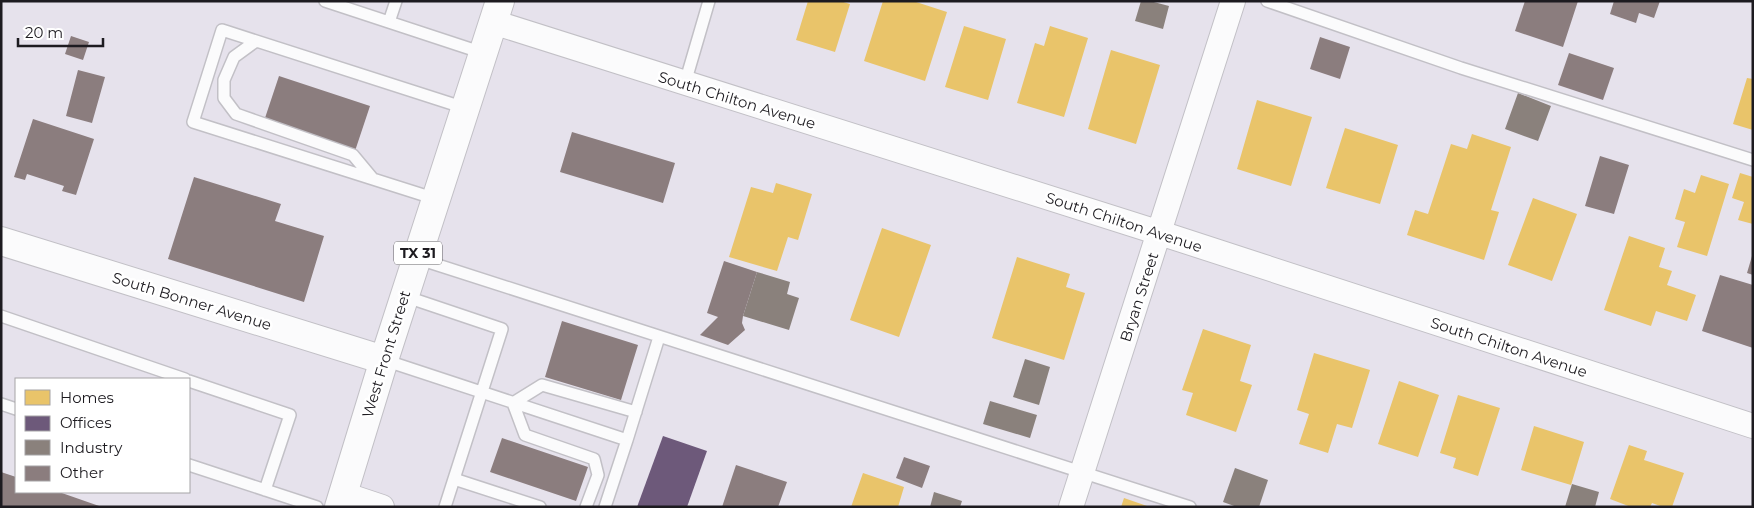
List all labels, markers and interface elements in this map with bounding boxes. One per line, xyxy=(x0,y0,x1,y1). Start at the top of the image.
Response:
scale bar xyxy=(18,15,102,47)
text: 20 m xyxy=(25,23,63,42)
street label: South Chilton Avenue xyxy=(656,67,818,133)
street label: South Chilton Avenue xyxy=(1043,188,1205,256)
road number: TX 31 xyxy=(394,242,442,264)
street label: Bryan Street xyxy=(1116,250,1162,344)
street label: South Bonner Avenue xyxy=(110,268,274,334)
street label: West Front Street xyxy=(358,288,414,420)
street label: South Chilton Avenue xyxy=(1428,313,1590,381)
legend xyxy=(15,378,190,493)
text: Homes xyxy=(60,388,114,407)
text: Offices xyxy=(60,413,112,432)
text: Industry xyxy=(60,438,123,457)
text: Other xyxy=(60,463,104,482)

